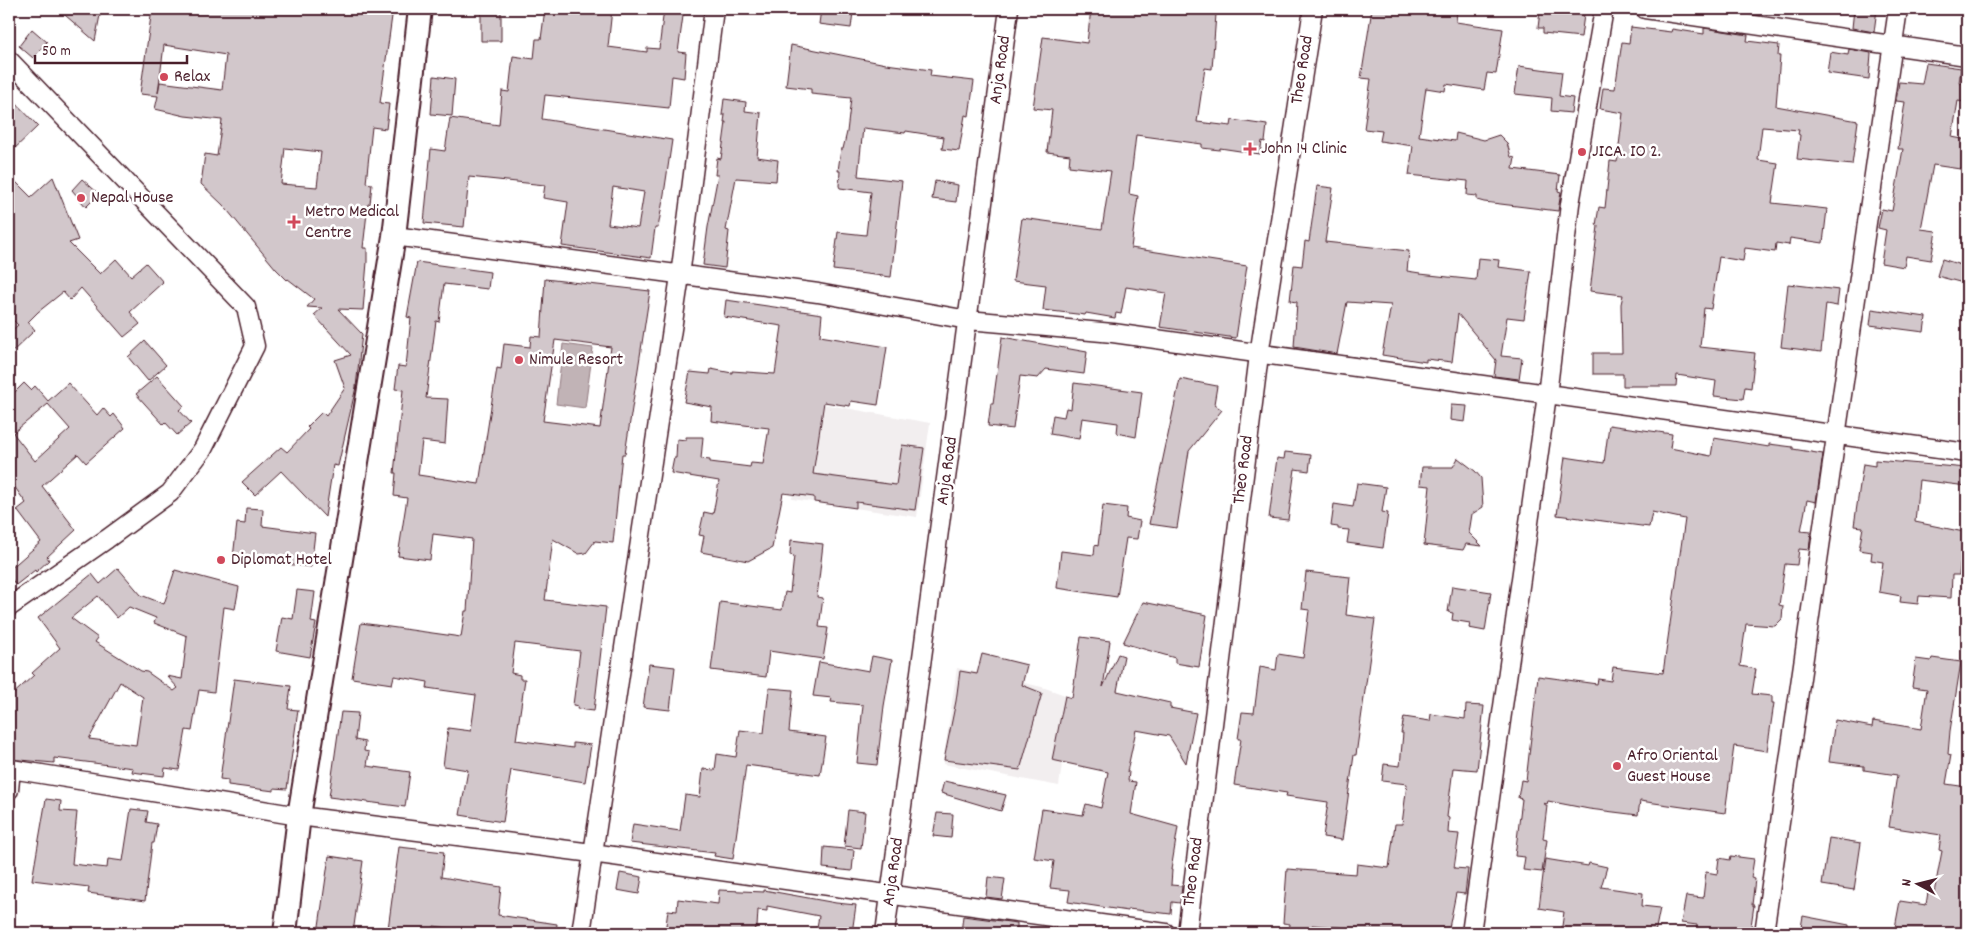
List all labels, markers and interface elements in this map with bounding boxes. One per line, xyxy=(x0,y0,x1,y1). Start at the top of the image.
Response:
scale bar xyxy=(35,32,188,64)
street label: Anja Road xyxy=(984,34,1018,106)
street label: Theo Road xyxy=(1285,34,1321,106)
text: 50 m xyxy=(42,41,71,63)
place label: Relax xyxy=(174,65,210,90)
marker: Relax xyxy=(158,71,170,83)
place label: John 14 Clinic xyxy=(1261,137,1347,162)
place label: JICA. IO 2. xyxy=(1592,140,1661,165)
marker: John 14 Clinic xyxy=(1243,142,1257,156)
marker: JICA. IO 2. xyxy=(1576,146,1588,158)
place label: Nepal House xyxy=(91,186,174,211)
marker: Nepal House xyxy=(75,192,87,204)
place label: Metro Medical Centre xyxy=(305,200,400,246)
marker: Metro Medical Centre xyxy=(287,215,301,229)
place label: Nimule Resort xyxy=(529,348,624,373)
marker: Nimule Resort xyxy=(513,354,525,366)
street label: Theo Road xyxy=(1227,434,1261,506)
street label: Anja Road xyxy=(931,435,965,507)
place label: Diplomat Hotel xyxy=(231,548,333,573)
marker: Diplomat Hotel xyxy=(215,554,227,566)
place label: Afro Oriental Guest House xyxy=(1627,744,1719,790)
marker: Afro Oriental Guest House xyxy=(1611,760,1623,772)
street label: Anja Road xyxy=(877,836,911,908)
street label: Theo Road xyxy=(1177,836,1211,908)
north arrow xyxy=(1894,860,1944,910)
text: N xyxy=(1897,878,1917,887)

